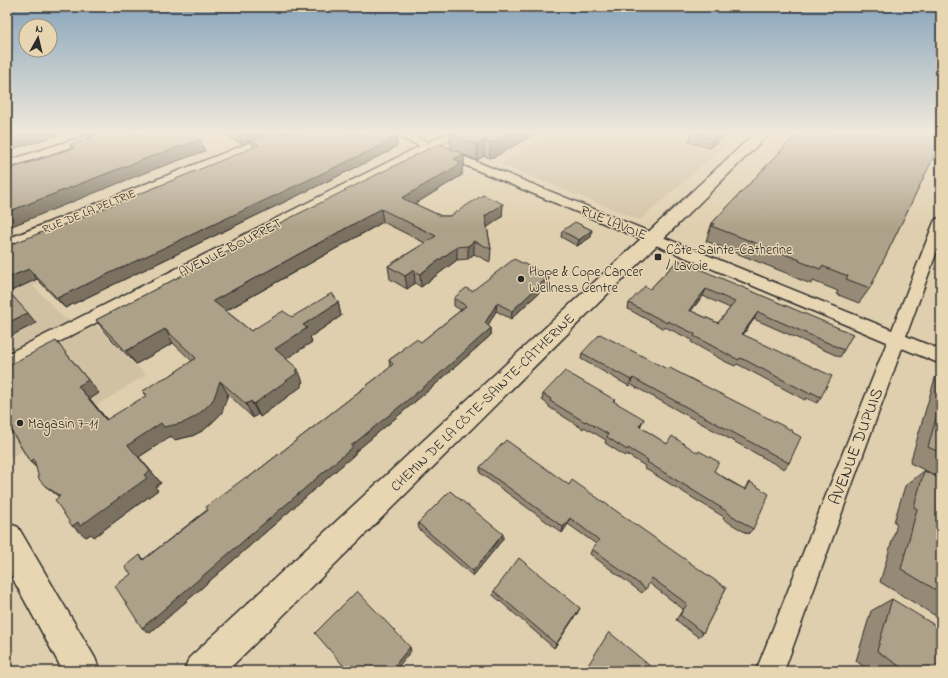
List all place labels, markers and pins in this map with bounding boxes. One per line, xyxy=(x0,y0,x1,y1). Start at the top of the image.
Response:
place label: Côte-Sainte-Catherine / Lavoie xyxy=(666,240,793,277)
marker: Côte-Sainte-Catherine / Lavoie xyxy=(653,252,663,262)
place label: Hope & Cope Cancer Wellness Centre xyxy=(529,262,644,299)
marker: Hope & Cope Cancer Wellness Centre xyxy=(516,274,526,284)
place label: Magasin 7-11 xyxy=(28,414,98,436)
marker: Magasin 7-11 xyxy=(15,418,25,428)

